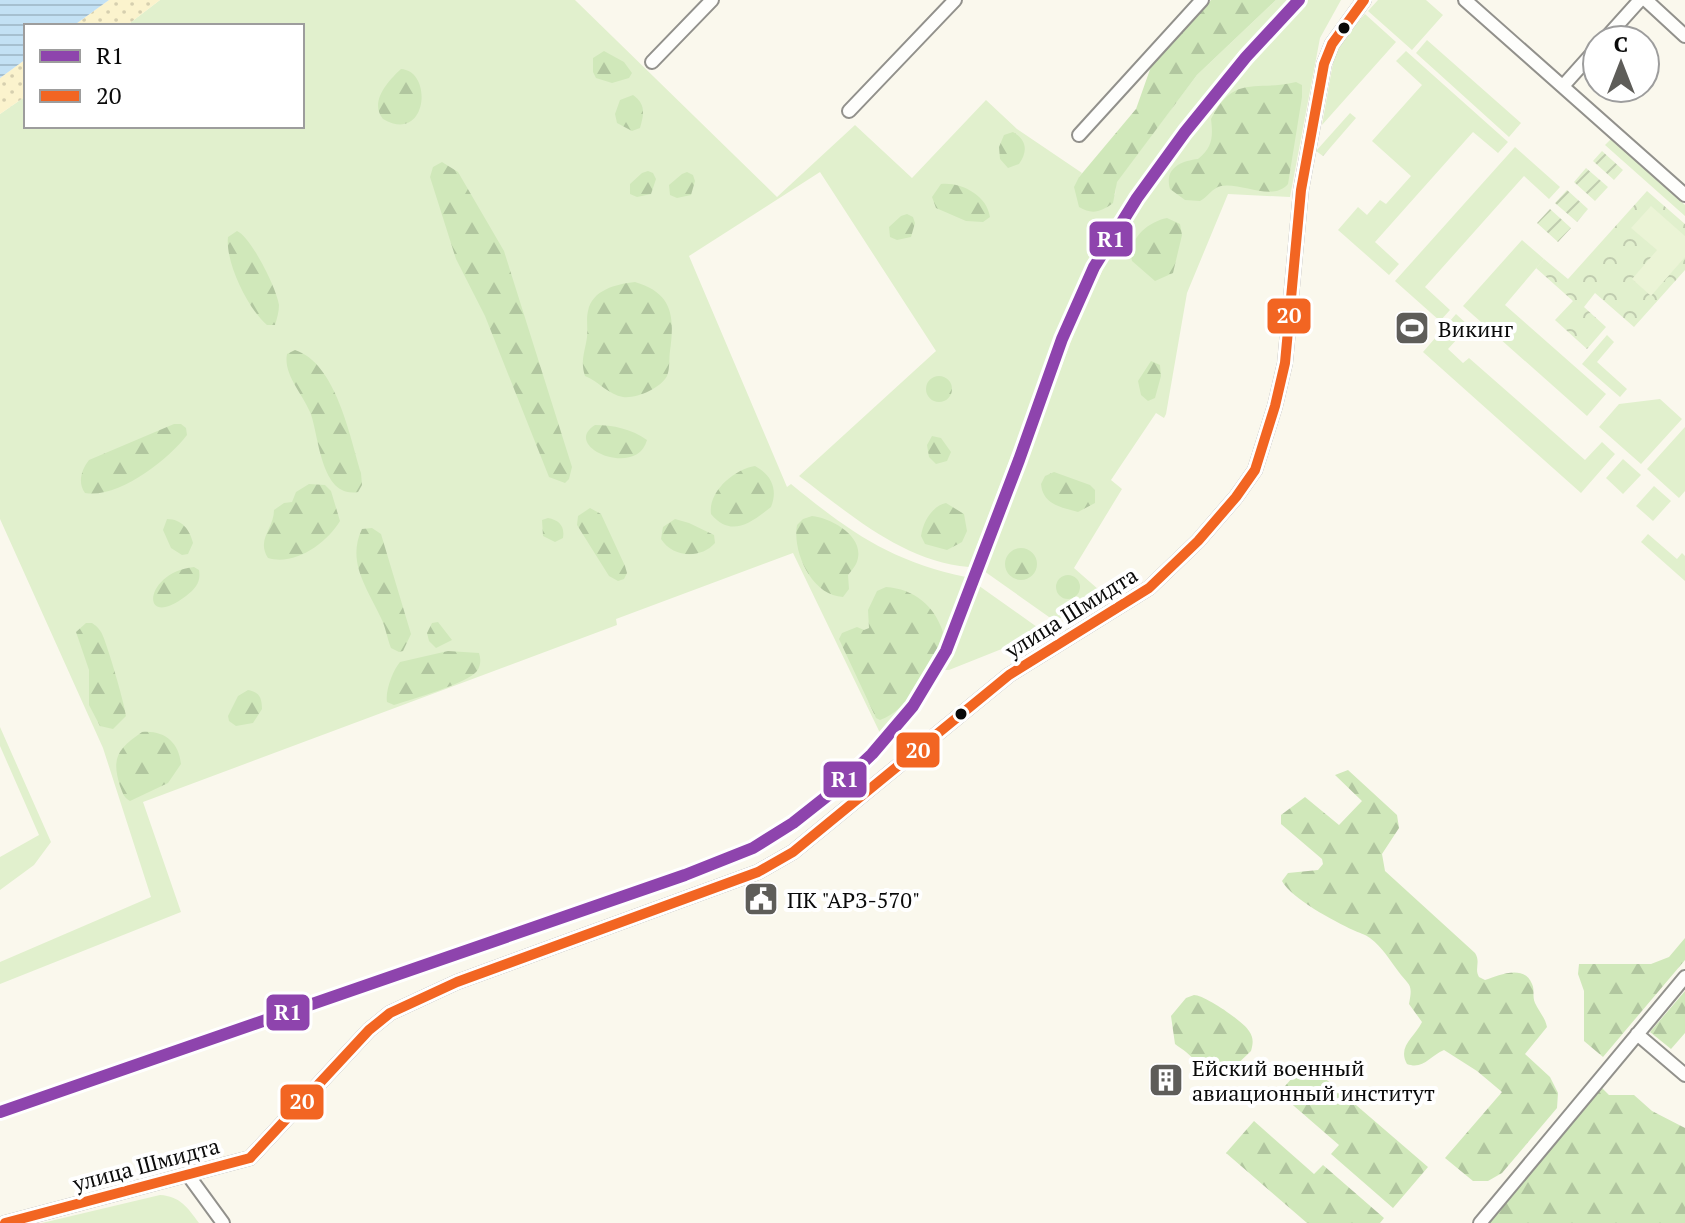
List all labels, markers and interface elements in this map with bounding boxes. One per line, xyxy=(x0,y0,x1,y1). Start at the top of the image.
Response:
unlabelled marker xyxy=(1336,20,1352,36)
legend xyxy=(24,24,304,128)
north arrow xyxy=(1581,24,1661,104)
text: С xyxy=(1614,29,1628,58)
text: R1 xyxy=(96,39,124,71)
text: 20 xyxy=(96,79,122,111)
line badge: R1 xyxy=(1088,220,1134,258)
text: R1 xyxy=(1097,224,1125,253)
line badge: 20 xyxy=(1266,297,1312,335)
text: 20 xyxy=(1277,300,1301,329)
sports icon: Викинг xyxy=(1393,309,1431,347)
place label: Викинг xyxy=(1438,314,1514,343)
street label: улица Шмидта xyxy=(999,560,1143,665)
unlabelled marker xyxy=(953,706,969,722)
line badge: 20 xyxy=(895,731,941,769)
text: 20 xyxy=(906,735,930,764)
line badge: R1 xyxy=(822,760,868,799)
text: R1 xyxy=(831,764,859,793)
public building icon: ПК "АРЗ-570" xyxy=(742,880,780,918)
place label: ПК "АРЗ-570" xyxy=(787,885,920,914)
line badge: R1 xyxy=(265,993,311,1032)
text: R1 xyxy=(274,997,302,1026)
place label: Ейский военный авиационный институт xyxy=(1192,1053,1435,1107)
building icon: Ейский военный авиационный институт xyxy=(1147,1061,1185,1099)
line badge: 20 xyxy=(279,1083,325,1121)
text: 20 xyxy=(290,1086,314,1115)
street label: улица Шмидта xyxy=(69,1130,223,1198)

